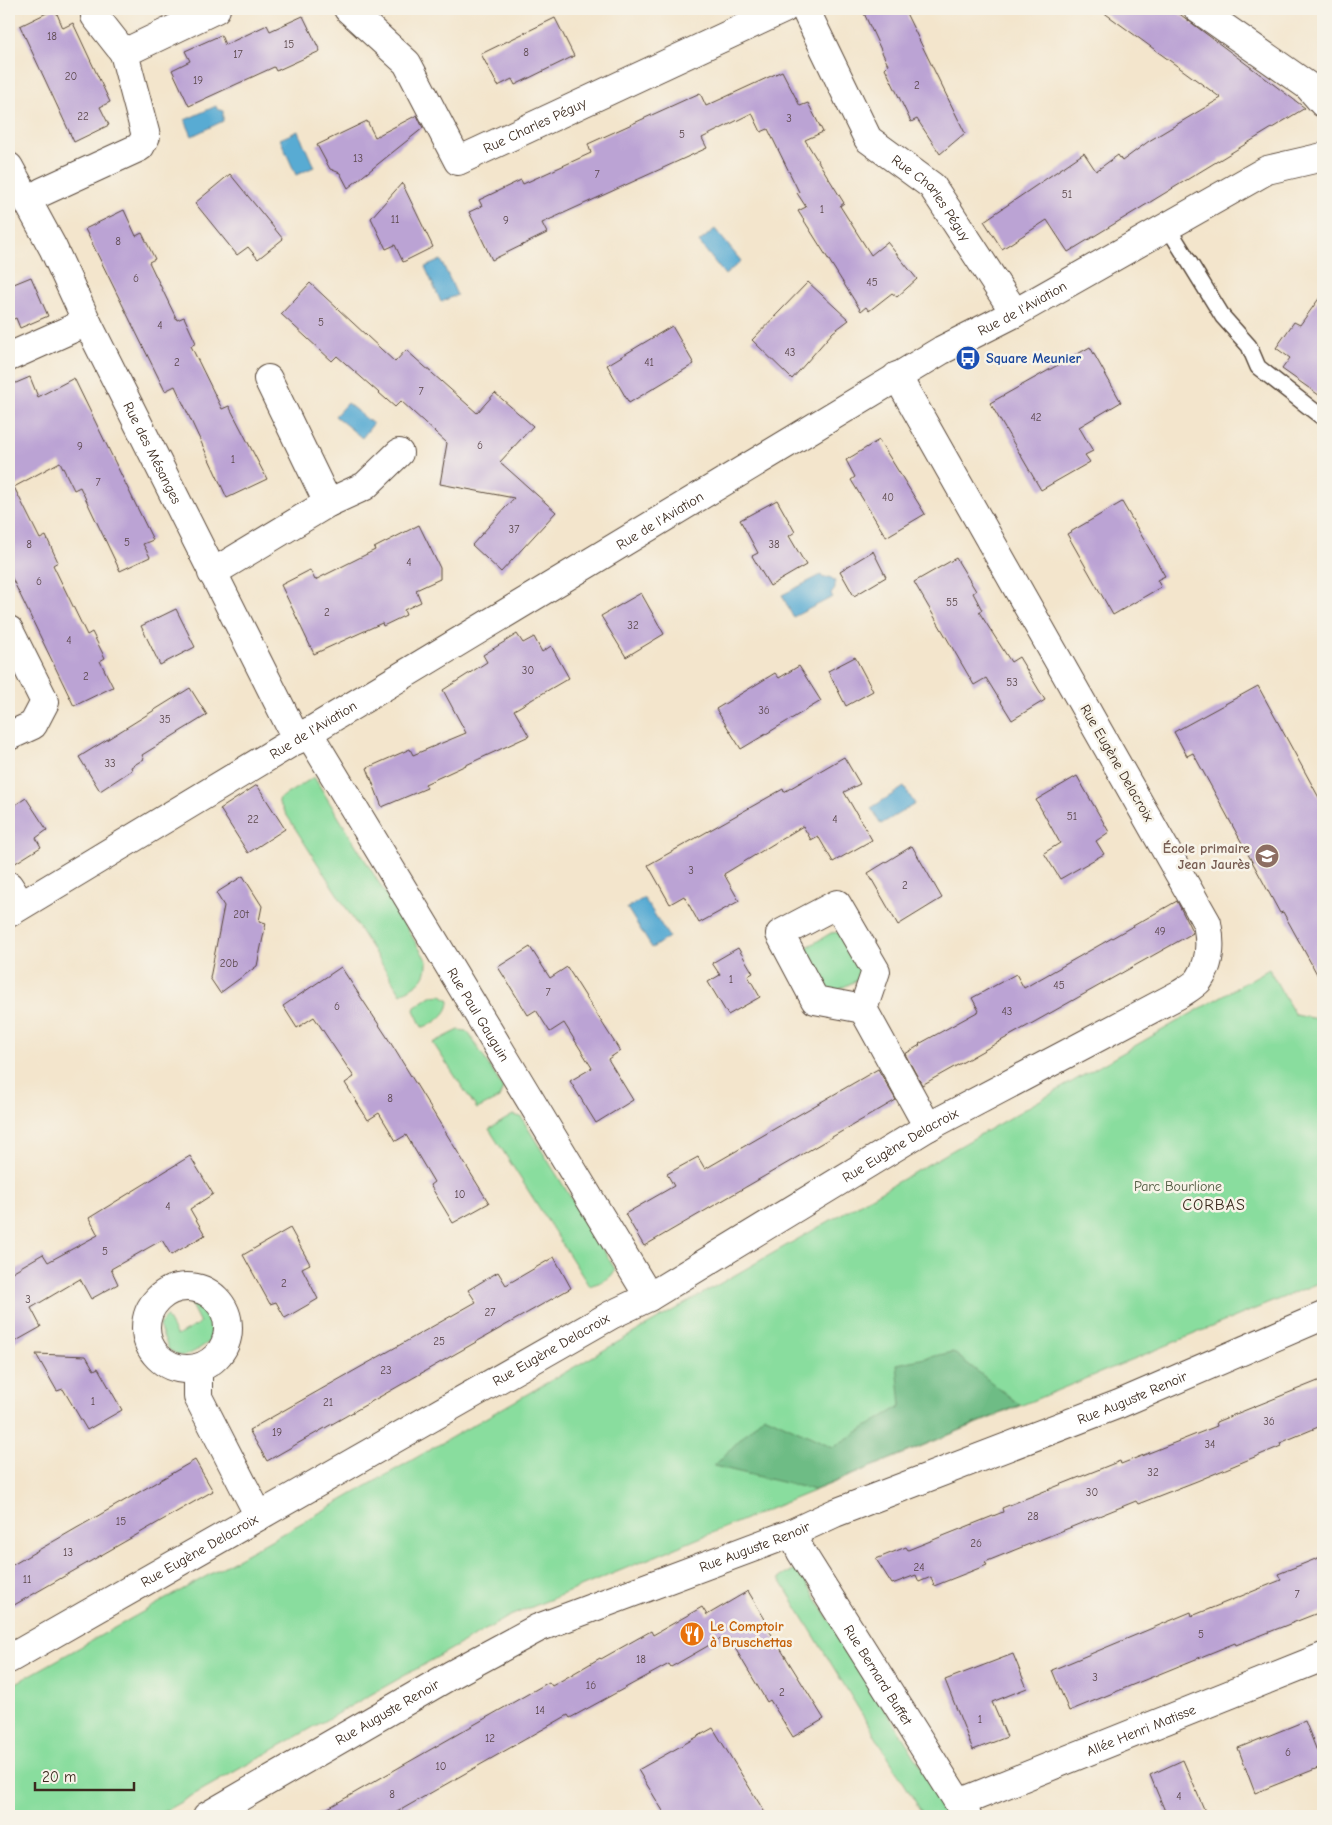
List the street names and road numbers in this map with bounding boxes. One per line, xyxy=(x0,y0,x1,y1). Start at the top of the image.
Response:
street label: Rue Charles Péguy xyxy=(480,94,590,157)
street label: Rue Charles Péguy xyxy=(888,151,975,245)
street label: Rue de l'Aviation xyxy=(975,277,1070,339)
street label: Rue des Mésanges xyxy=(120,399,186,507)
street label: Rue de l'Aviation xyxy=(613,488,706,553)
street label: Rue de l'Aviation xyxy=(266,697,360,762)
street label: Rue Eugène Delacroix xyxy=(1077,702,1158,825)
street label: Rue Paul Gauguin xyxy=(444,965,513,1065)
street label: Rue Eugène Delacroix xyxy=(839,1104,961,1186)
street label: Rue Eugène Delacroix xyxy=(489,1309,613,1390)
street label: Rue Auguste Renoir xyxy=(1075,1367,1190,1428)
street label: Rue Eugène Delacroix xyxy=(138,1510,261,1591)
street label: Rue Auguste Renoir xyxy=(697,1517,813,1575)
street label: Rue Bernard Buffet xyxy=(840,1621,917,1729)
street label: Rue Auguste Renoir xyxy=(332,1675,443,1749)
street label: Allée Henri Matisse xyxy=(1084,1701,1198,1760)

